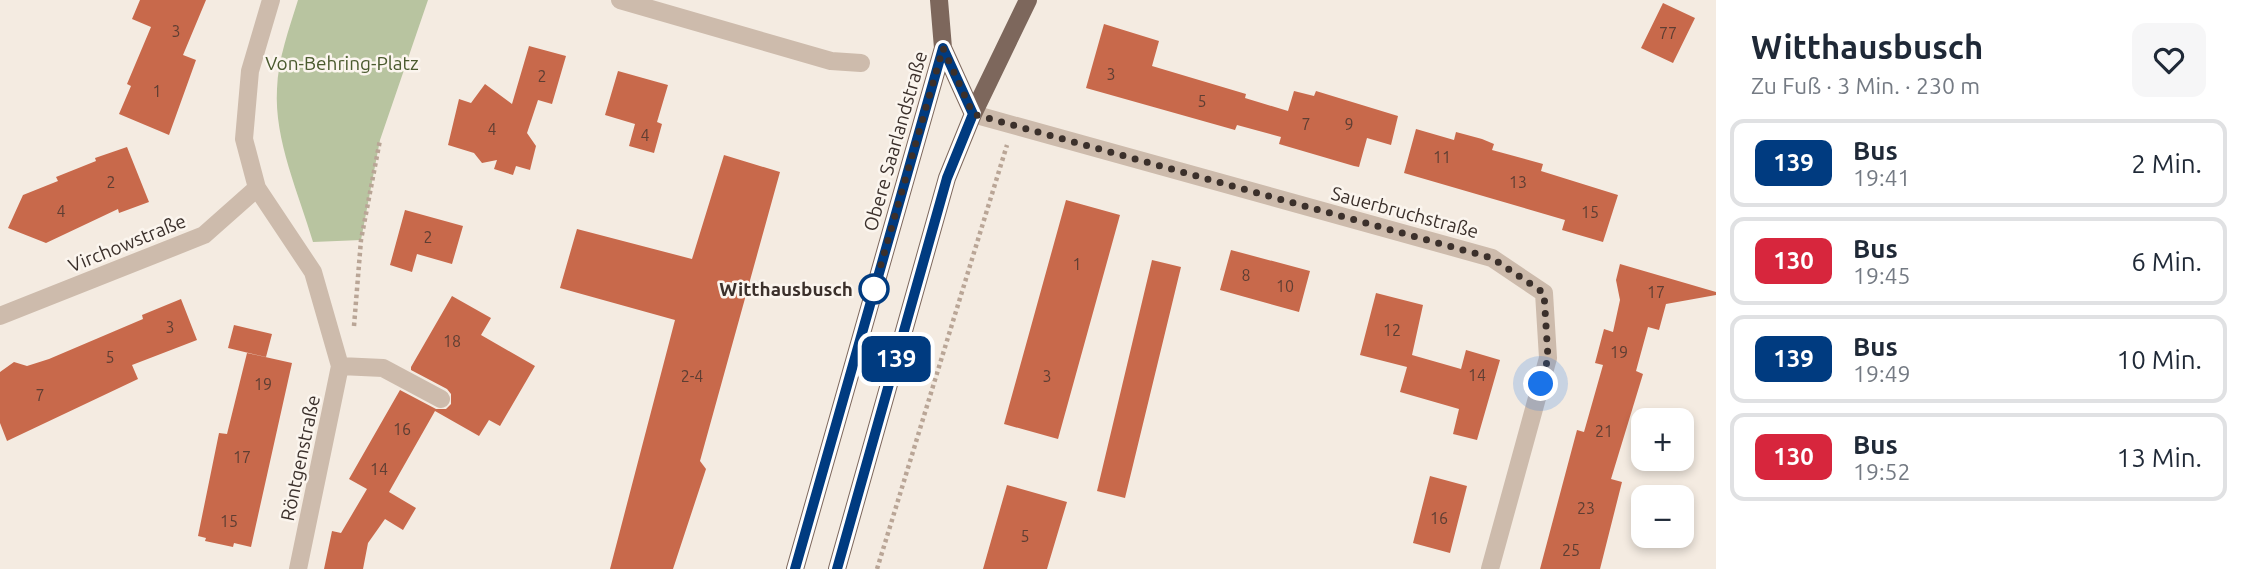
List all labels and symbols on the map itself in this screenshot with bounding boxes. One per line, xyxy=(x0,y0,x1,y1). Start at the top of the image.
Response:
house number: 3 xyxy=(171,22,181,40)
house number: 77 xyxy=(1659,24,1677,42)
street label: Obere Saarlandstraße xyxy=(859,48,931,234)
park label: Von-Behring-Platz xyxy=(265,52,419,74)
house number: 3 xyxy=(1106,65,1116,83)
house number: 2 xyxy=(537,67,547,85)
house number: 1 xyxy=(152,82,162,100)
house number: 5 xyxy=(1197,92,1207,110)
house number: 7 xyxy=(1301,115,1311,133)
house number: 9 xyxy=(1344,115,1354,133)
house number: 4 xyxy=(487,120,497,138)
house number: 4 xyxy=(640,126,650,144)
house number: 11 xyxy=(1433,148,1451,166)
house number: 2 xyxy=(106,173,116,191)
house number: 13 xyxy=(1509,173,1527,191)
street label: Sauerbruchstraße xyxy=(1329,182,1481,242)
house number: 4 xyxy=(56,202,66,220)
house number: 15 xyxy=(1581,203,1599,221)
street label: Virchowstraße xyxy=(65,209,189,277)
house number: 2 xyxy=(423,228,433,246)
house number: 1 xyxy=(1072,255,1082,273)
house number: 8 xyxy=(1241,266,1251,284)
marker: Witthausbusch xyxy=(859,274,889,304)
house number: 10 xyxy=(1276,277,1294,295)
place label: Witthausbusch xyxy=(719,278,853,300)
house number: 17 xyxy=(1647,283,1665,301)
house number: 3 xyxy=(165,318,175,336)
house number: 12 xyxy=(1383,321,1401,339)
house number: 18 xyxy=(443,332,461,350)
line badge: 139 xyxy=(856,336,936,382)
house number: 19 xyxy=(1610,343,1628,361)
house number: 5 xyxy=(105,348,115,366)
house number: 14 xyxy=(1468,366,1486,384)
your location xyxy=(1523,366,1558,401)
house number: 2-4 xyxy=(681,367,703,385)
house number: 3 xyxy=(1042,367,1052,385)
house number: 19 xyxy=(254,375,272,393)
house number: 7 xyxy=(35,386,45,404)
street label: Röntgenstraße xyxy=(276,393,324,523)
house number: 16 xyxy=(393,420,411,438)
house number: 21 xyxy=(1595,422,1613,440)
house number: 17 xyxy=(233,448,251,466)
house number: 14 xyxy=(370,460,388,478)
house number: 23 xyxy=(1577,499,1595,517)
house number: 16 xyxy=(1430,509,1448,527)
house number: 15 xyxy=(220,512,238,530)
house number: 5 xyxy=(1020,527,1030,545)
house number: 25 xyxy=(1562,541,1580,559)

